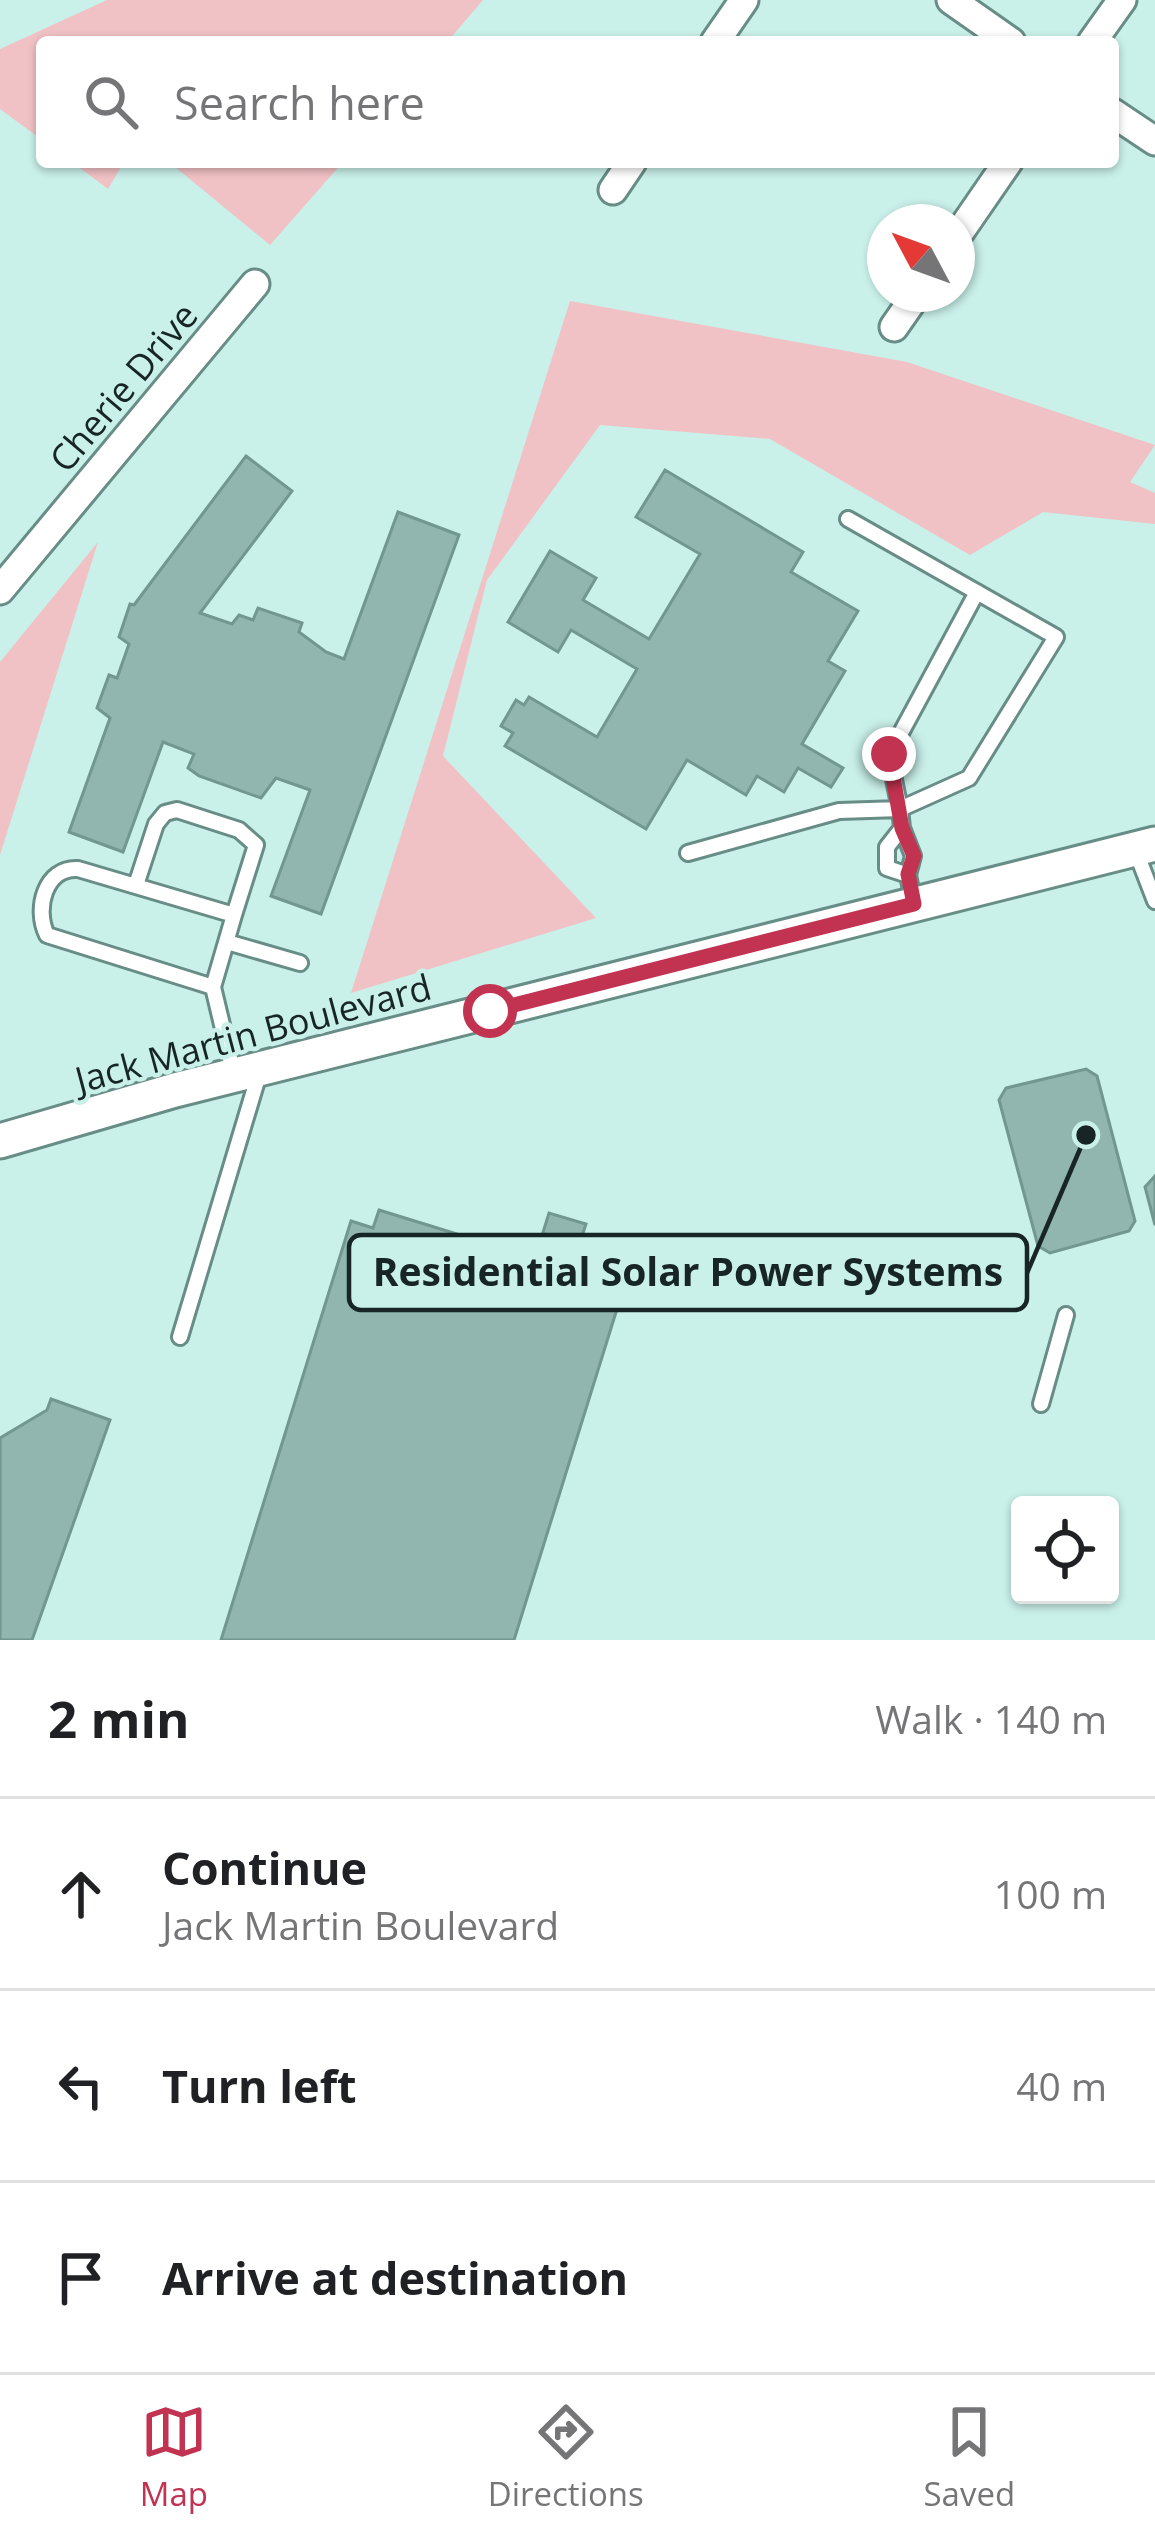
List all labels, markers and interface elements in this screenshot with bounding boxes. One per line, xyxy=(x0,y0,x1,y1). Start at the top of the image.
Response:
search box xyxy=(36,36,1119,168)
icon: search xyxy=(78,69,144,135)
text: Search here xyxy=(174,72,425,133)
north arrow xyxy=(867,204,975,312)
street label: Cherie Drive xyxy=(38,292,208,482)
route end xyxy=(862,727,916,781)
street label: Jack Martin Boulevard xyxy=(67,962,436,1105)
route start xyxy=(463,984,517,1038)
callout: Residential Solar Power Systems xyxy=(349,1235,1027,1310)
text: Residential Solar Power Systems xyxy=(373,1244,1003,1297)
map controls xyxy=(1011,1496,1119,1604)
button: locate xyxy=(1011,1496,1119,1604)
text: 2 min xyxy=(48,1683,190,1753)
text: Walk · 140 m xyxy=(875,1692,1107,1745)
text: Continue xyxy=(162,1837,367,1898)
icon: ahead xyxy=(48,1861,114,1927)
text: 100 m xyxy=(994,1867,1107,1920)
text: Jack Martin Boulevard xyxy=(162,1898,559,1951)
icon: left xyxy=(48,2053,114,2119)
text: Turn left xyxy=(162,2055,357,2116)
text: 40 m xyxy=(1016,2059,1107,2112)
icon: arrive xyxy=(48,2245,114,2311)
text: Arrive at destination xyxy=(162,2247,628,2308)
tab: Map xyxy=(140,2399,208,2516)
tab: Directions xyxy=(488,2399,644,2516)
tab: Saved xyxy=(923,2399,1015,2516)

